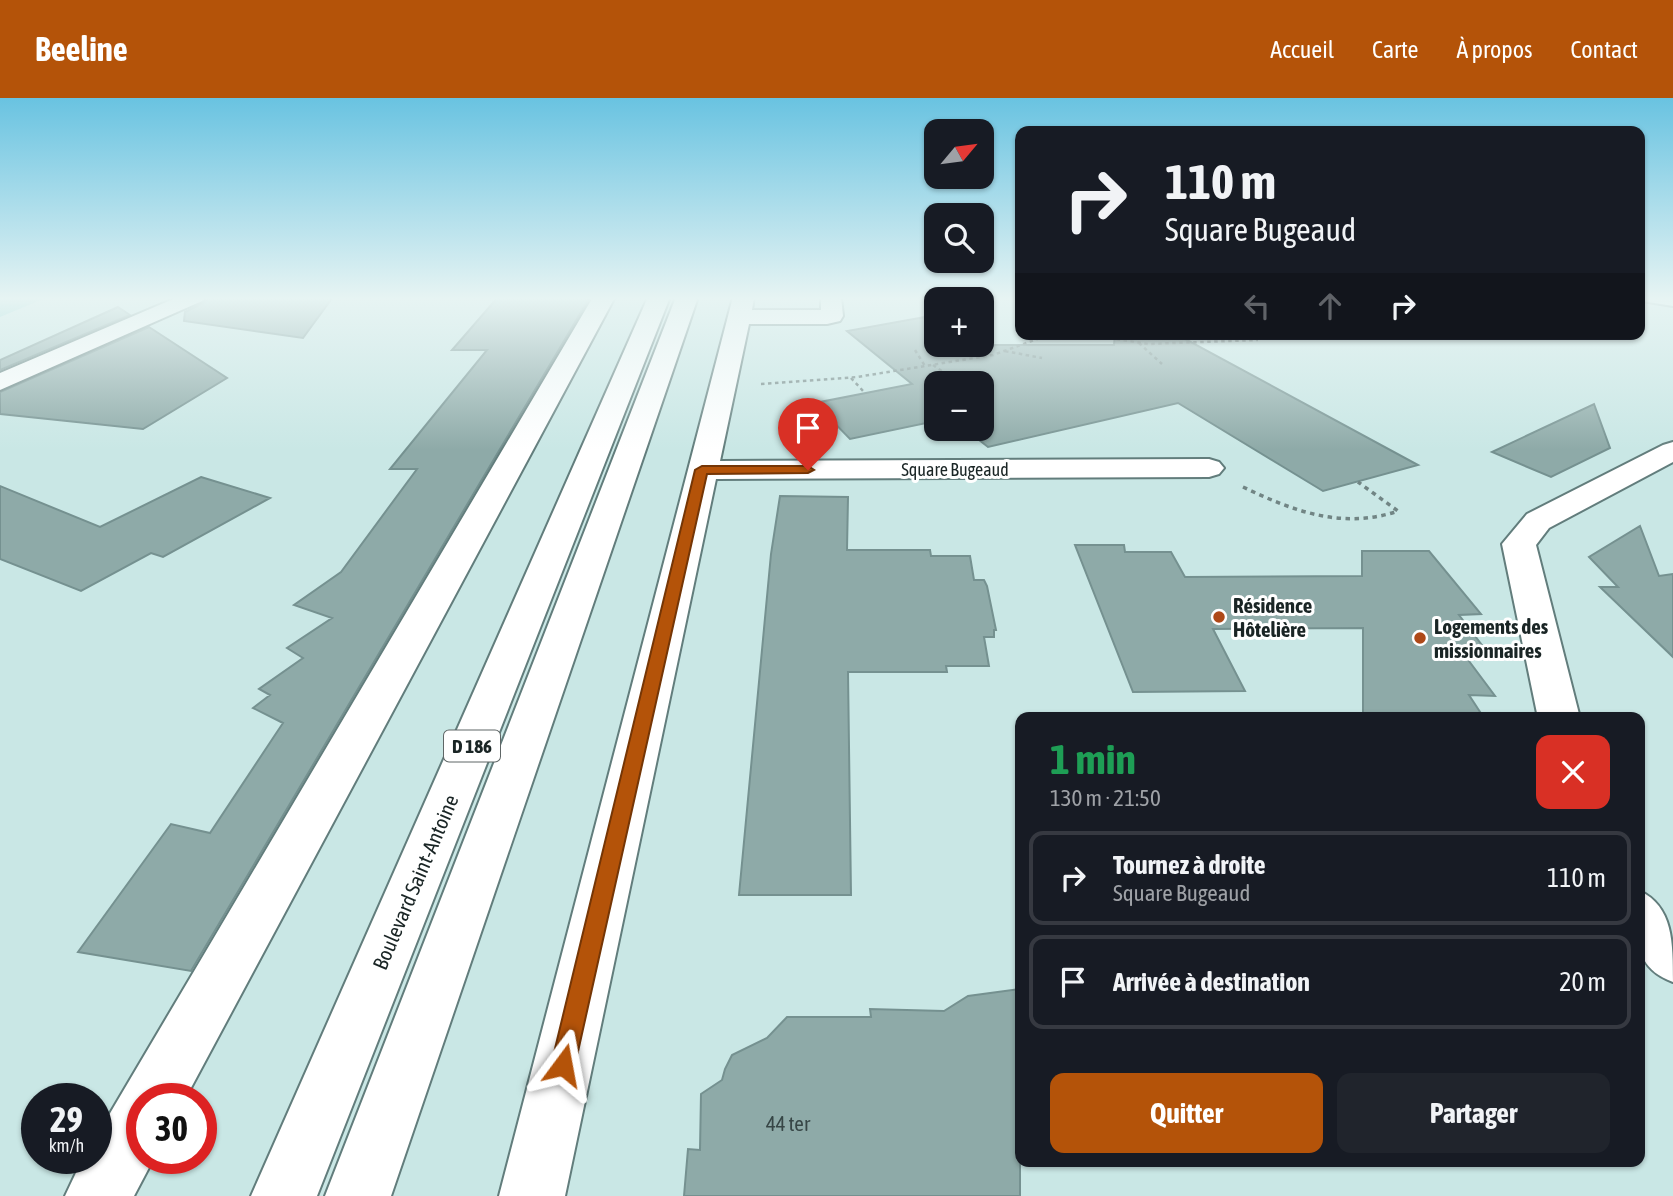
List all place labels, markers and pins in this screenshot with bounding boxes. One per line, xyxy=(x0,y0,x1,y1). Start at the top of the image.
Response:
pin xyxy=(778,398,838,470)
place label: Résidence Hôtelière xyxy=(1233,593,1312,641)
marker: Résidence Hôtelière xyxy=(1211,609,1227,625)
place label: Logements des missionnaires xyxy=(1434,614,1549,662)
marker: Logements des missionnaires xyxy=(1412,630,1428,646)

